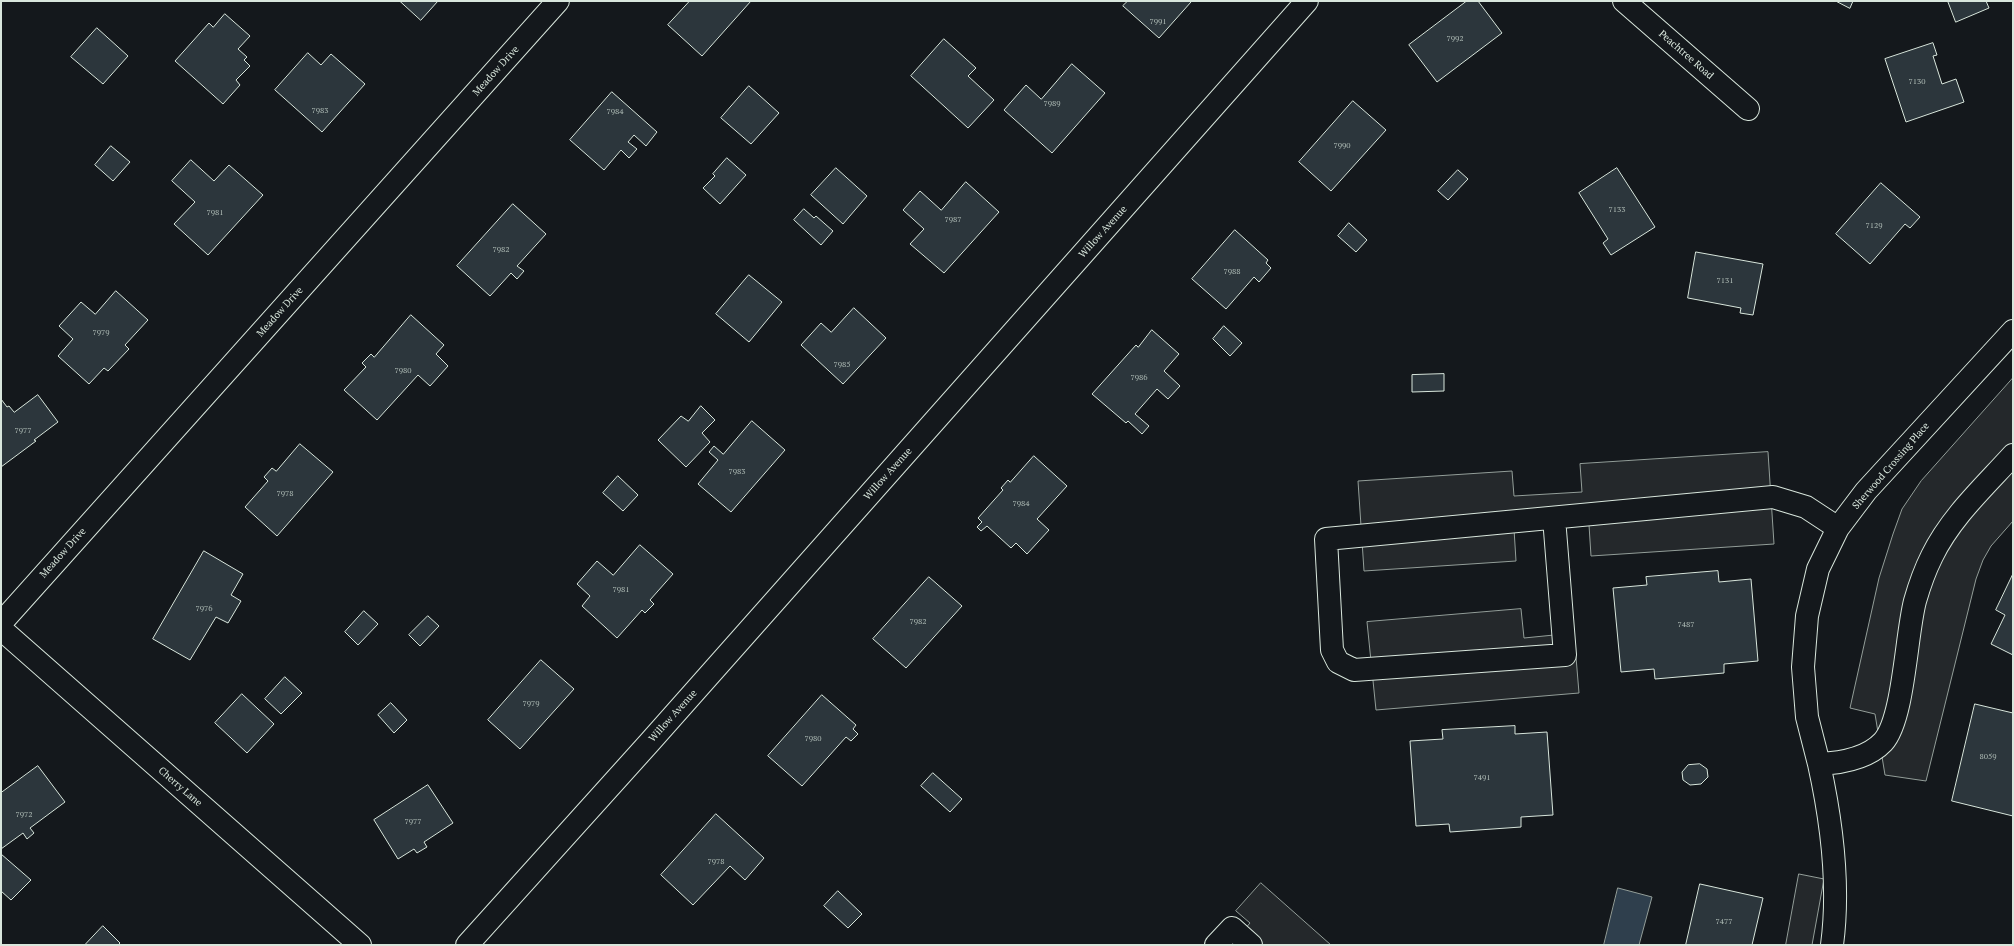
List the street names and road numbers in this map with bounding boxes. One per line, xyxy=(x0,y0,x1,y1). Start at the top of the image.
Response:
street label: Peachtree Road xyxy=(1656,28,1716,82)
street label: Meadow Drive xyxy=(470,43,522,99)
street label: Willow Avenue xyxy=(1076,203,1130,261)
street label: Meadow Drive xyxy=(254,284,306,340)
street label: Sherwood Crossing Place xyxy=(1850,420,1932,512)
street label: Willow Avenue xyxy=(861,445,915,503)
street label: Meadow Drive xyxy=(37,525,89,581)
street label: Willow Avenue xyxy=(646,687,700,745)
street label: Cherry Lane xyxy=(156,765,204,809)

